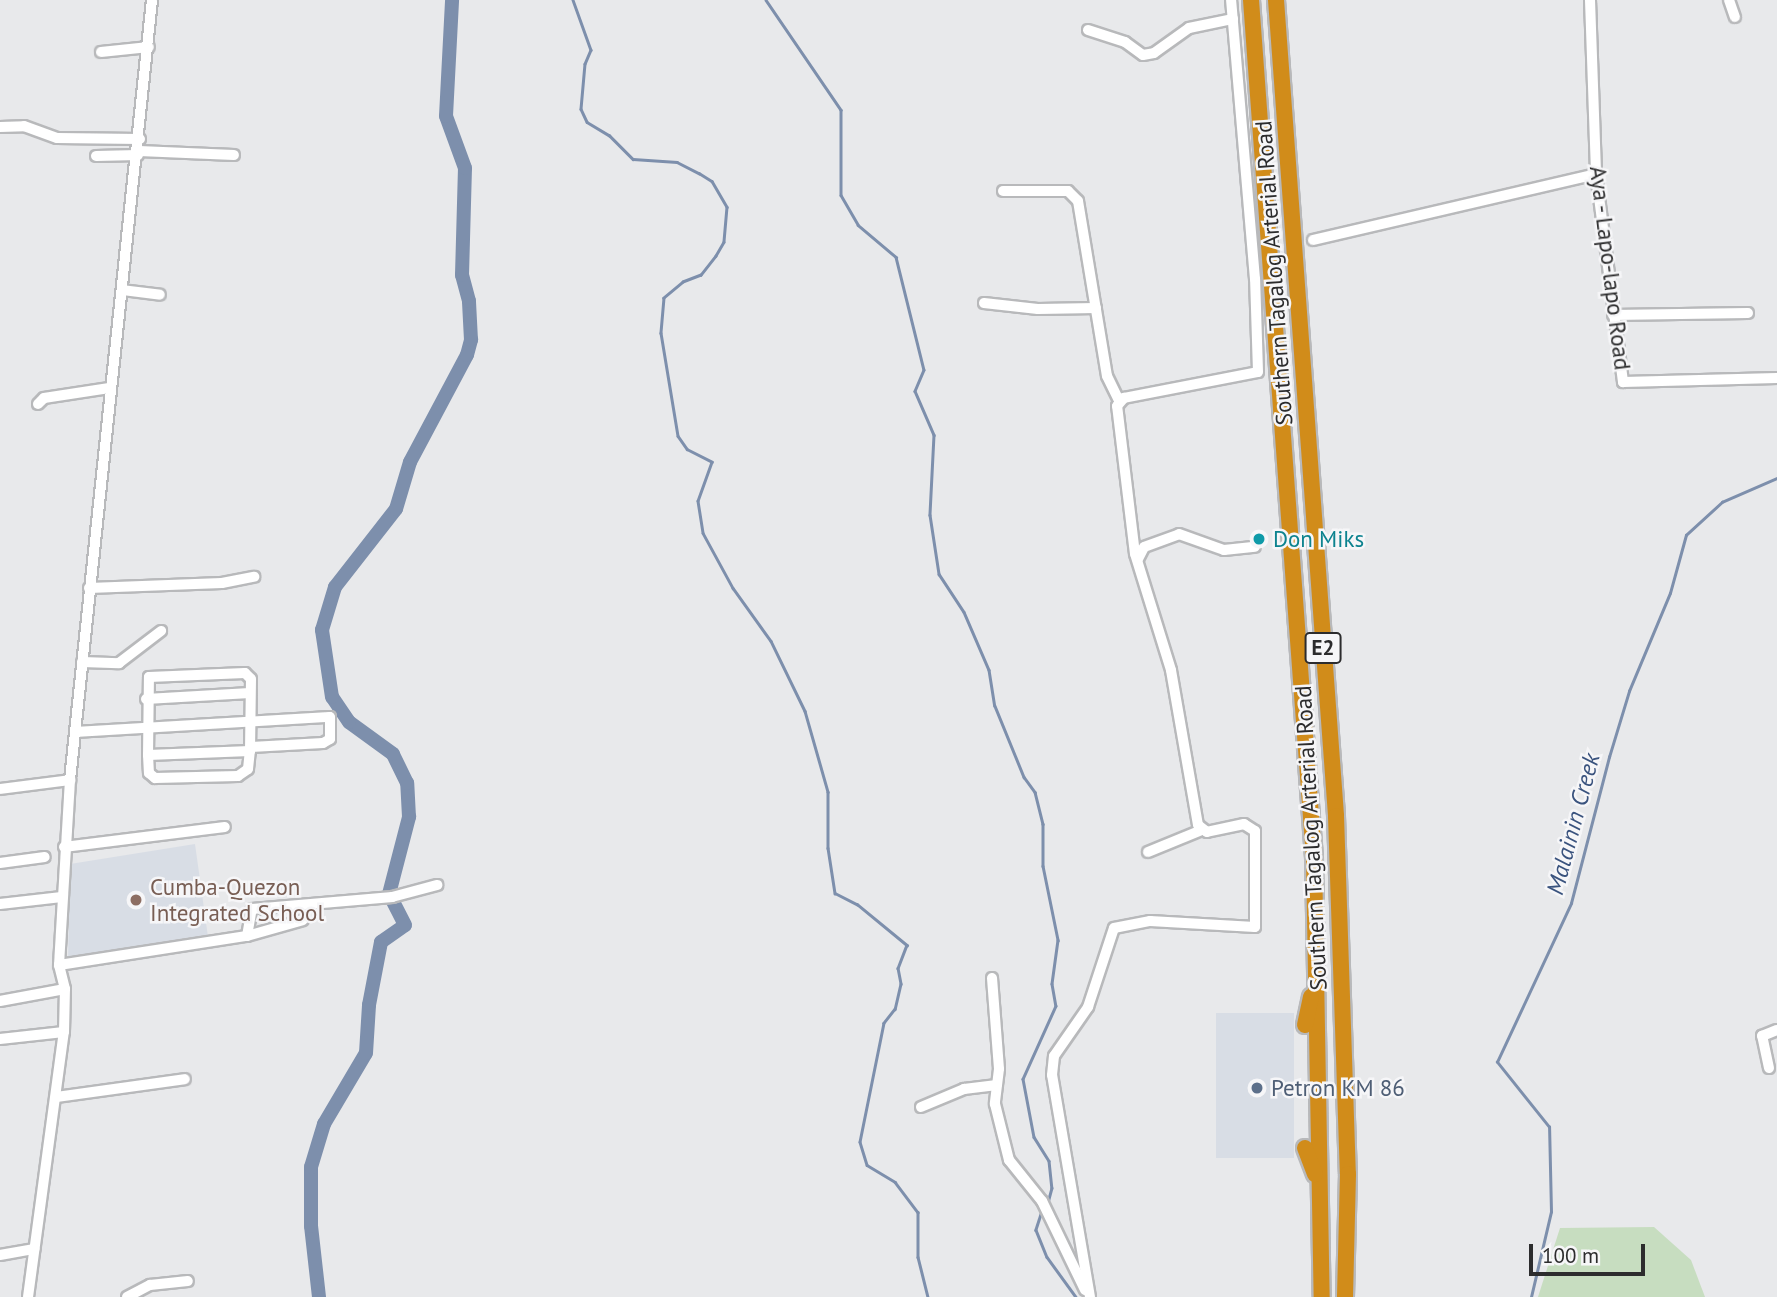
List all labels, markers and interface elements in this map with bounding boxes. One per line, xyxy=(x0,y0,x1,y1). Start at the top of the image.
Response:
street label: Southern Tagalog Arterial Road xyxy=(1250,119,1298,427)
street label: Aya - Lapo-lapo Road xyxy=(1584,163,1636,373)
place label: Don Miks xyxy=(1273,525,1364,553)
marker: Don Miks xyxy=(1251,531,1267,547)
road number: E2 xyxy=(1304,630,1342,666)
street label: Southern Tagalog Arterial Road xyxy=(1289,684,1333,992)
water label: Malainin Creek xyxy=(1540,750,1606,898)
place label: Cumba-Quezon Integrated School xyxy=(150,873,324,927)
marker: Cumba-Quezon Integrated School xyxy=(128,892,144,908)
place label: Petron KM 86 xyxy=(1271,1074,1405,1102)
marker: Petron KM 86 xyxy=(1249,1080,1265,1096)
scale bar xyxy=(1532,1230,1648,1274)
text: 100 m xyxy=(1542,1242,1599,1269)

